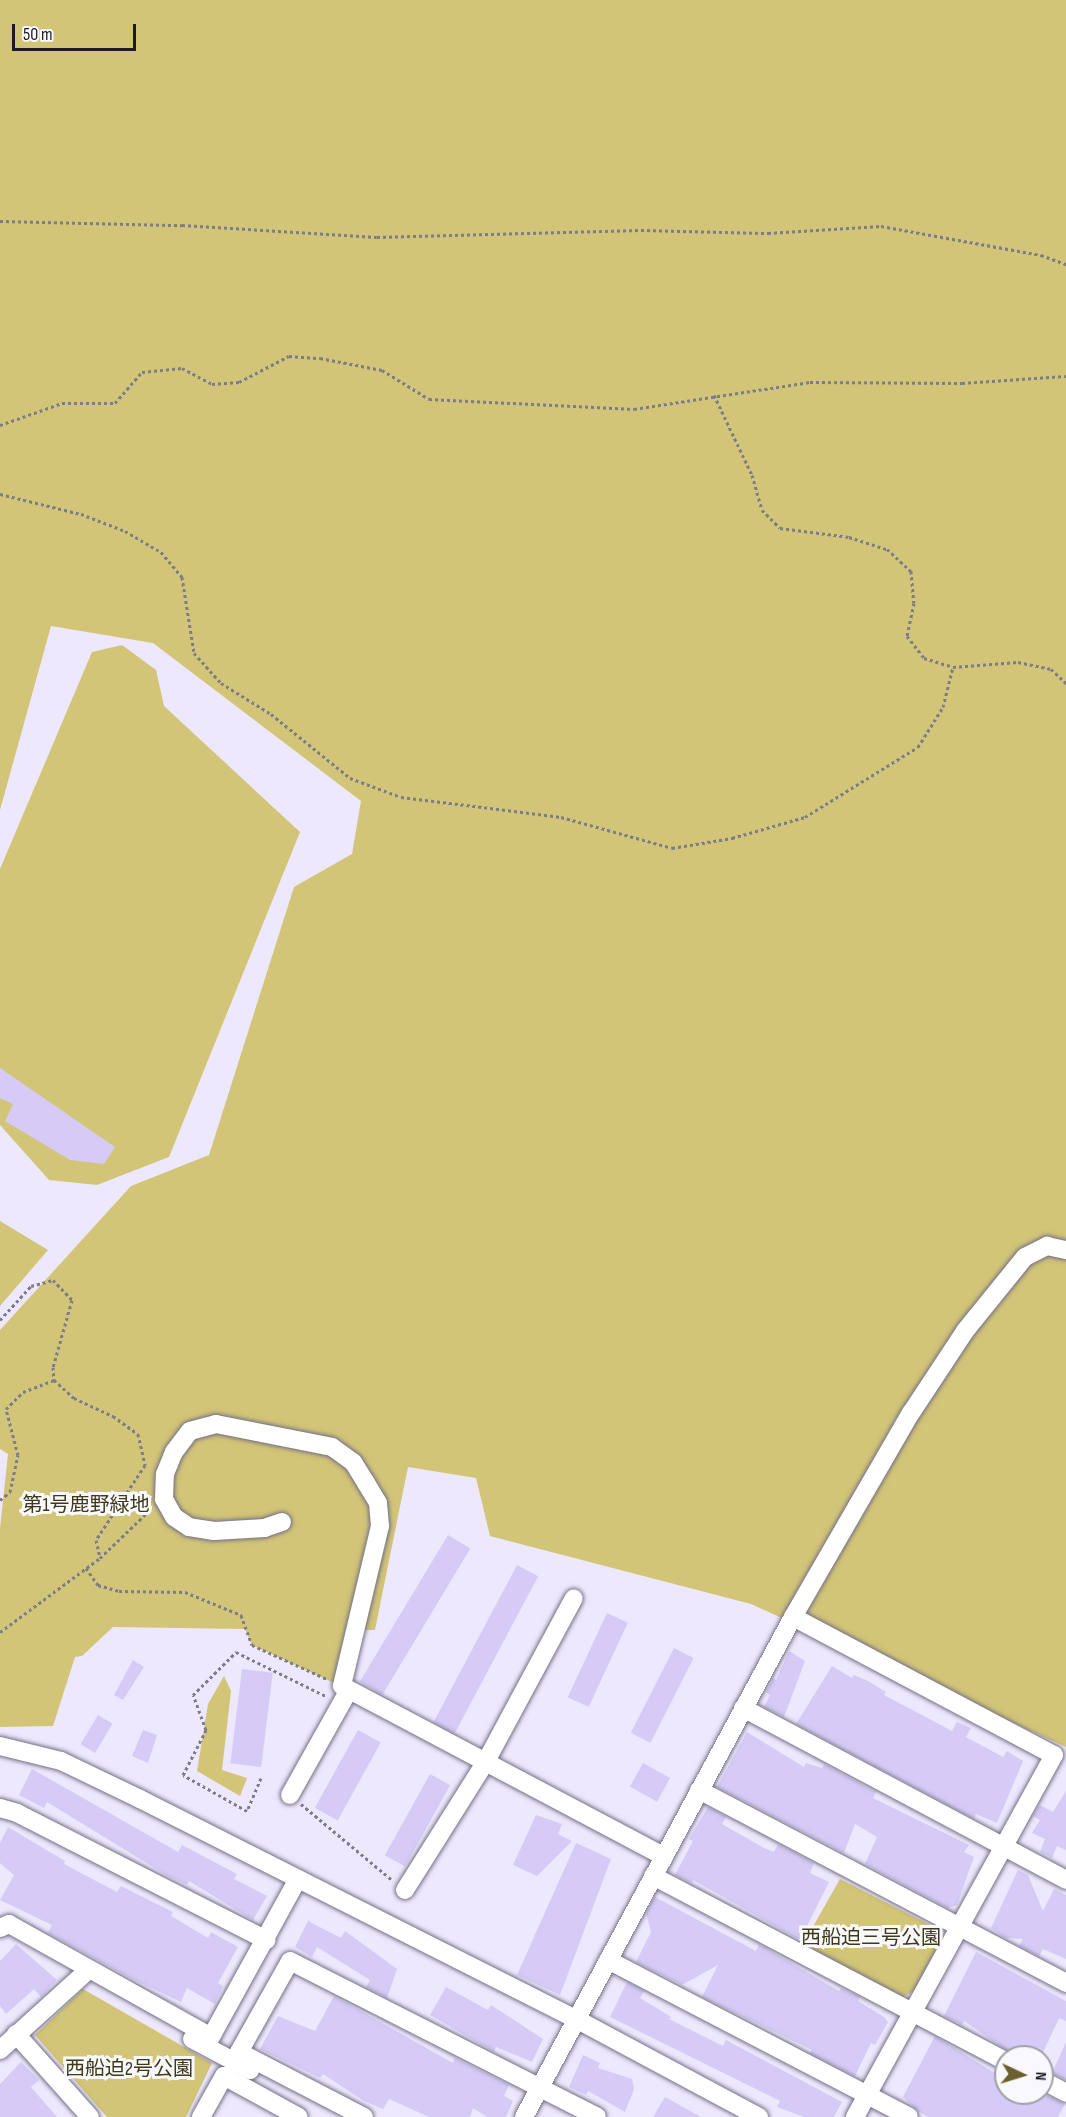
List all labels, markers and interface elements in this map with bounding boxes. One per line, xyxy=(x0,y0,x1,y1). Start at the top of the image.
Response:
scale bar xyxy=(15,12,140,50)
text: 50 m xyxy=(23,24,53,45)
park label: 第1号鹿野緑地 xyxy=(23,1493,149,1517)
park label: 西船迫三号公園 xyxy=(801,1926,941,1950)
north arrow xyxy=(994,2045,1054,2105)
park label: 西船迫2号公園 xyxy=(65,2057,193,2081)
text: N xyxy=(1031,2071,1050,2081)

